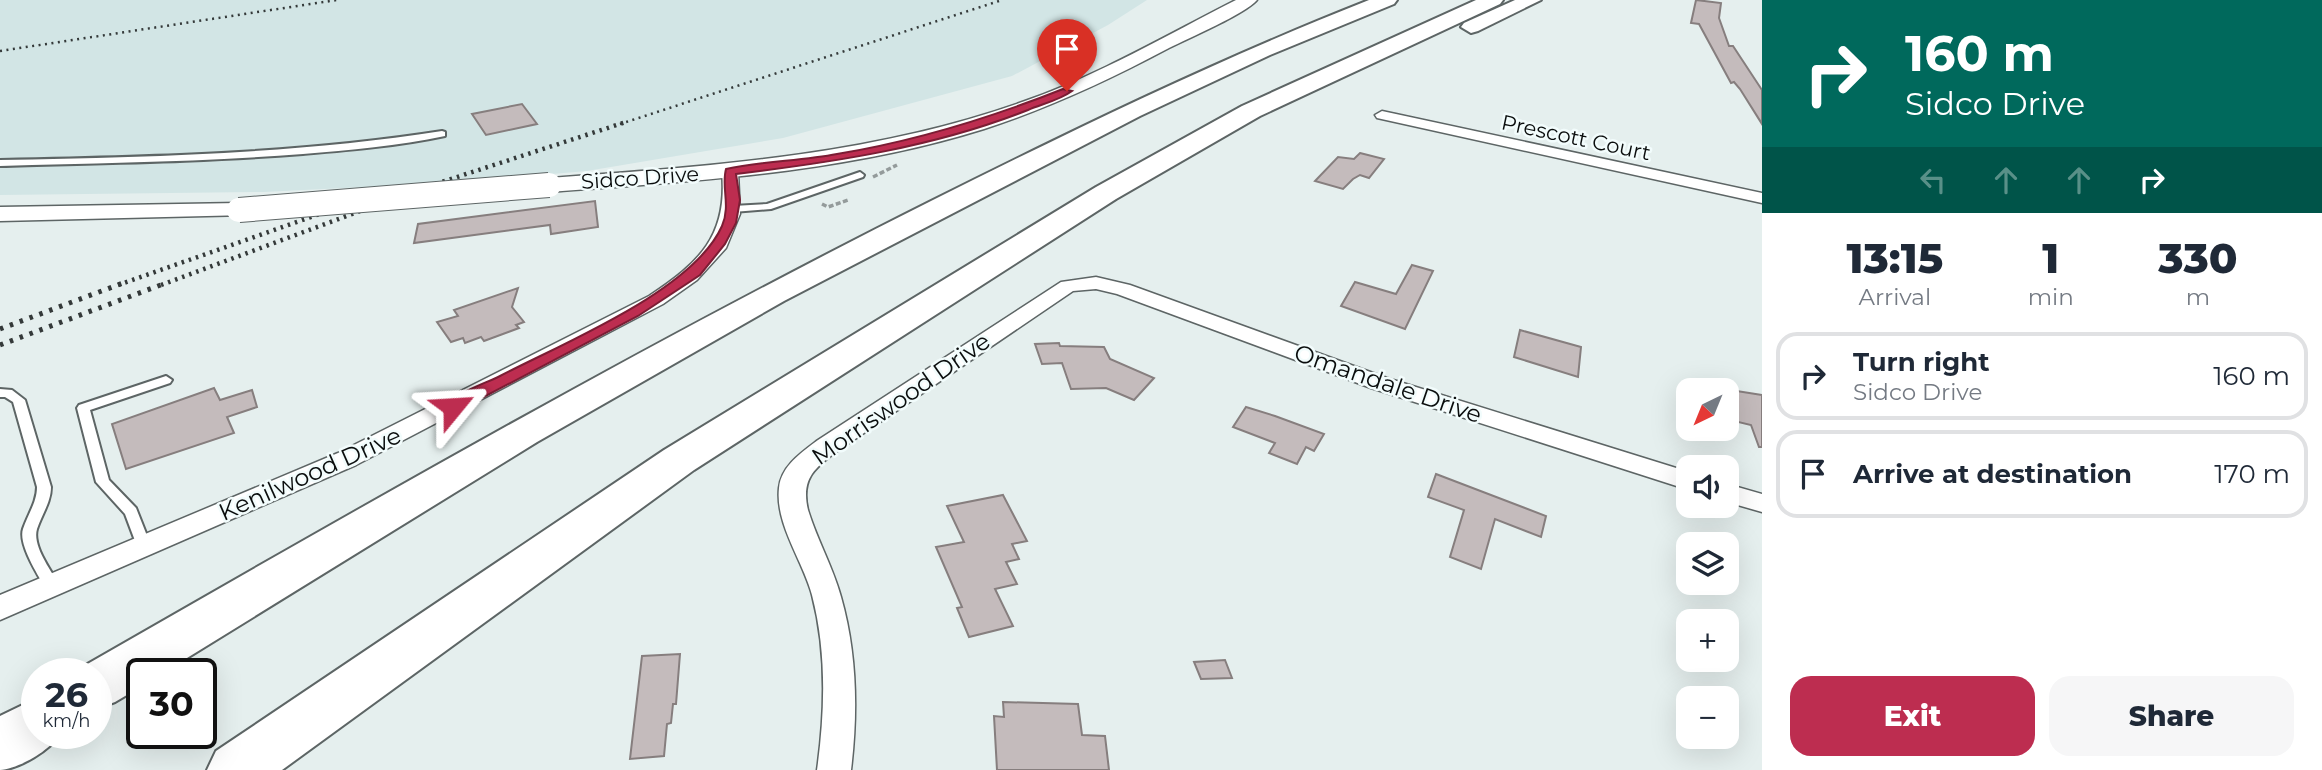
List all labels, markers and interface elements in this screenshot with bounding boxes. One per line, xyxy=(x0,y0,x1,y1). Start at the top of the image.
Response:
pin xyxy=(1037,19,1097,91)
text: 160 m xyxy=(1905,24,2054,83)
icon: right xyxy=(1790,28,1881,119)
icon: arrive xyxy=(1048,30,1086,68)
text: Sidco Drive xyxy=(1905,84,2085,123)
street label: Prescott Court xyxy=(1499,110,1653,166)
street label: Sidco Drive xyxy=(580,161,700,194)
icon: left xyxy=(1914,161,1952,199)
icon: ahead xyxy=(1987,161,2025,199)
icon: ahead xyxy=(2060,161,2098,199)
icon: right xyxy=(2133,161,2171,199)
text: 13:15 xyxy=(1846,232,1943,284)
text: 1 xyxy=(2042,232,2059,284)
text: 330 xyxy=(2158,232,2238,284)
text: Arrival xyxy=(1859,283,1931,311)
text: min xyxy=(2028,283,2074,311)
text: m xyxy=(2186,283,2210,311)
street label: Morriswood Drive xyxy=(806,326,995,471)
street label: Omandale Drive xyxy=(1291,338,1486,429)
text: Turn right xyxy=(1853,346,1989,378)
icon: right xyxy=(1794,357,1832,395)
text: 160 m xyxy=(2213,360,2290,392)
position arrow xyxy=(416,370,490,444)
north arrow xyxy=(1676,378,1740,441)
map controls xyxy=(1676,378,1739,749)
text: Sidco Drive xyxy=(1853,378,1982,406)
street label: Kenilwood Drive xyxy=(214,420,405,527)
button: sound xyxy=(1676,455,1739,518)
icon: arrive xyxy=(1794,455,1832,493)
text: Arrive at destination xyxy=(1853,458,2132,490)
text: 170 m xyxy=(2214,458,2290,490)
button: layers xyxy=(1676,532,1739,595)
button: + xyxy=(1676,609,1739,672)
speed limit sign: 30 xyxy=(126,658,217,749)
text: 26 xyxy=(45,673,88,716)
button: Exit xyxy=(1790,676,2035,756)
button: Share xyxy=(2049,676,2294,756)
button: − xyxy=(1676,686,1739,749)
text: km/h xyxy=(42,710,91,732)

